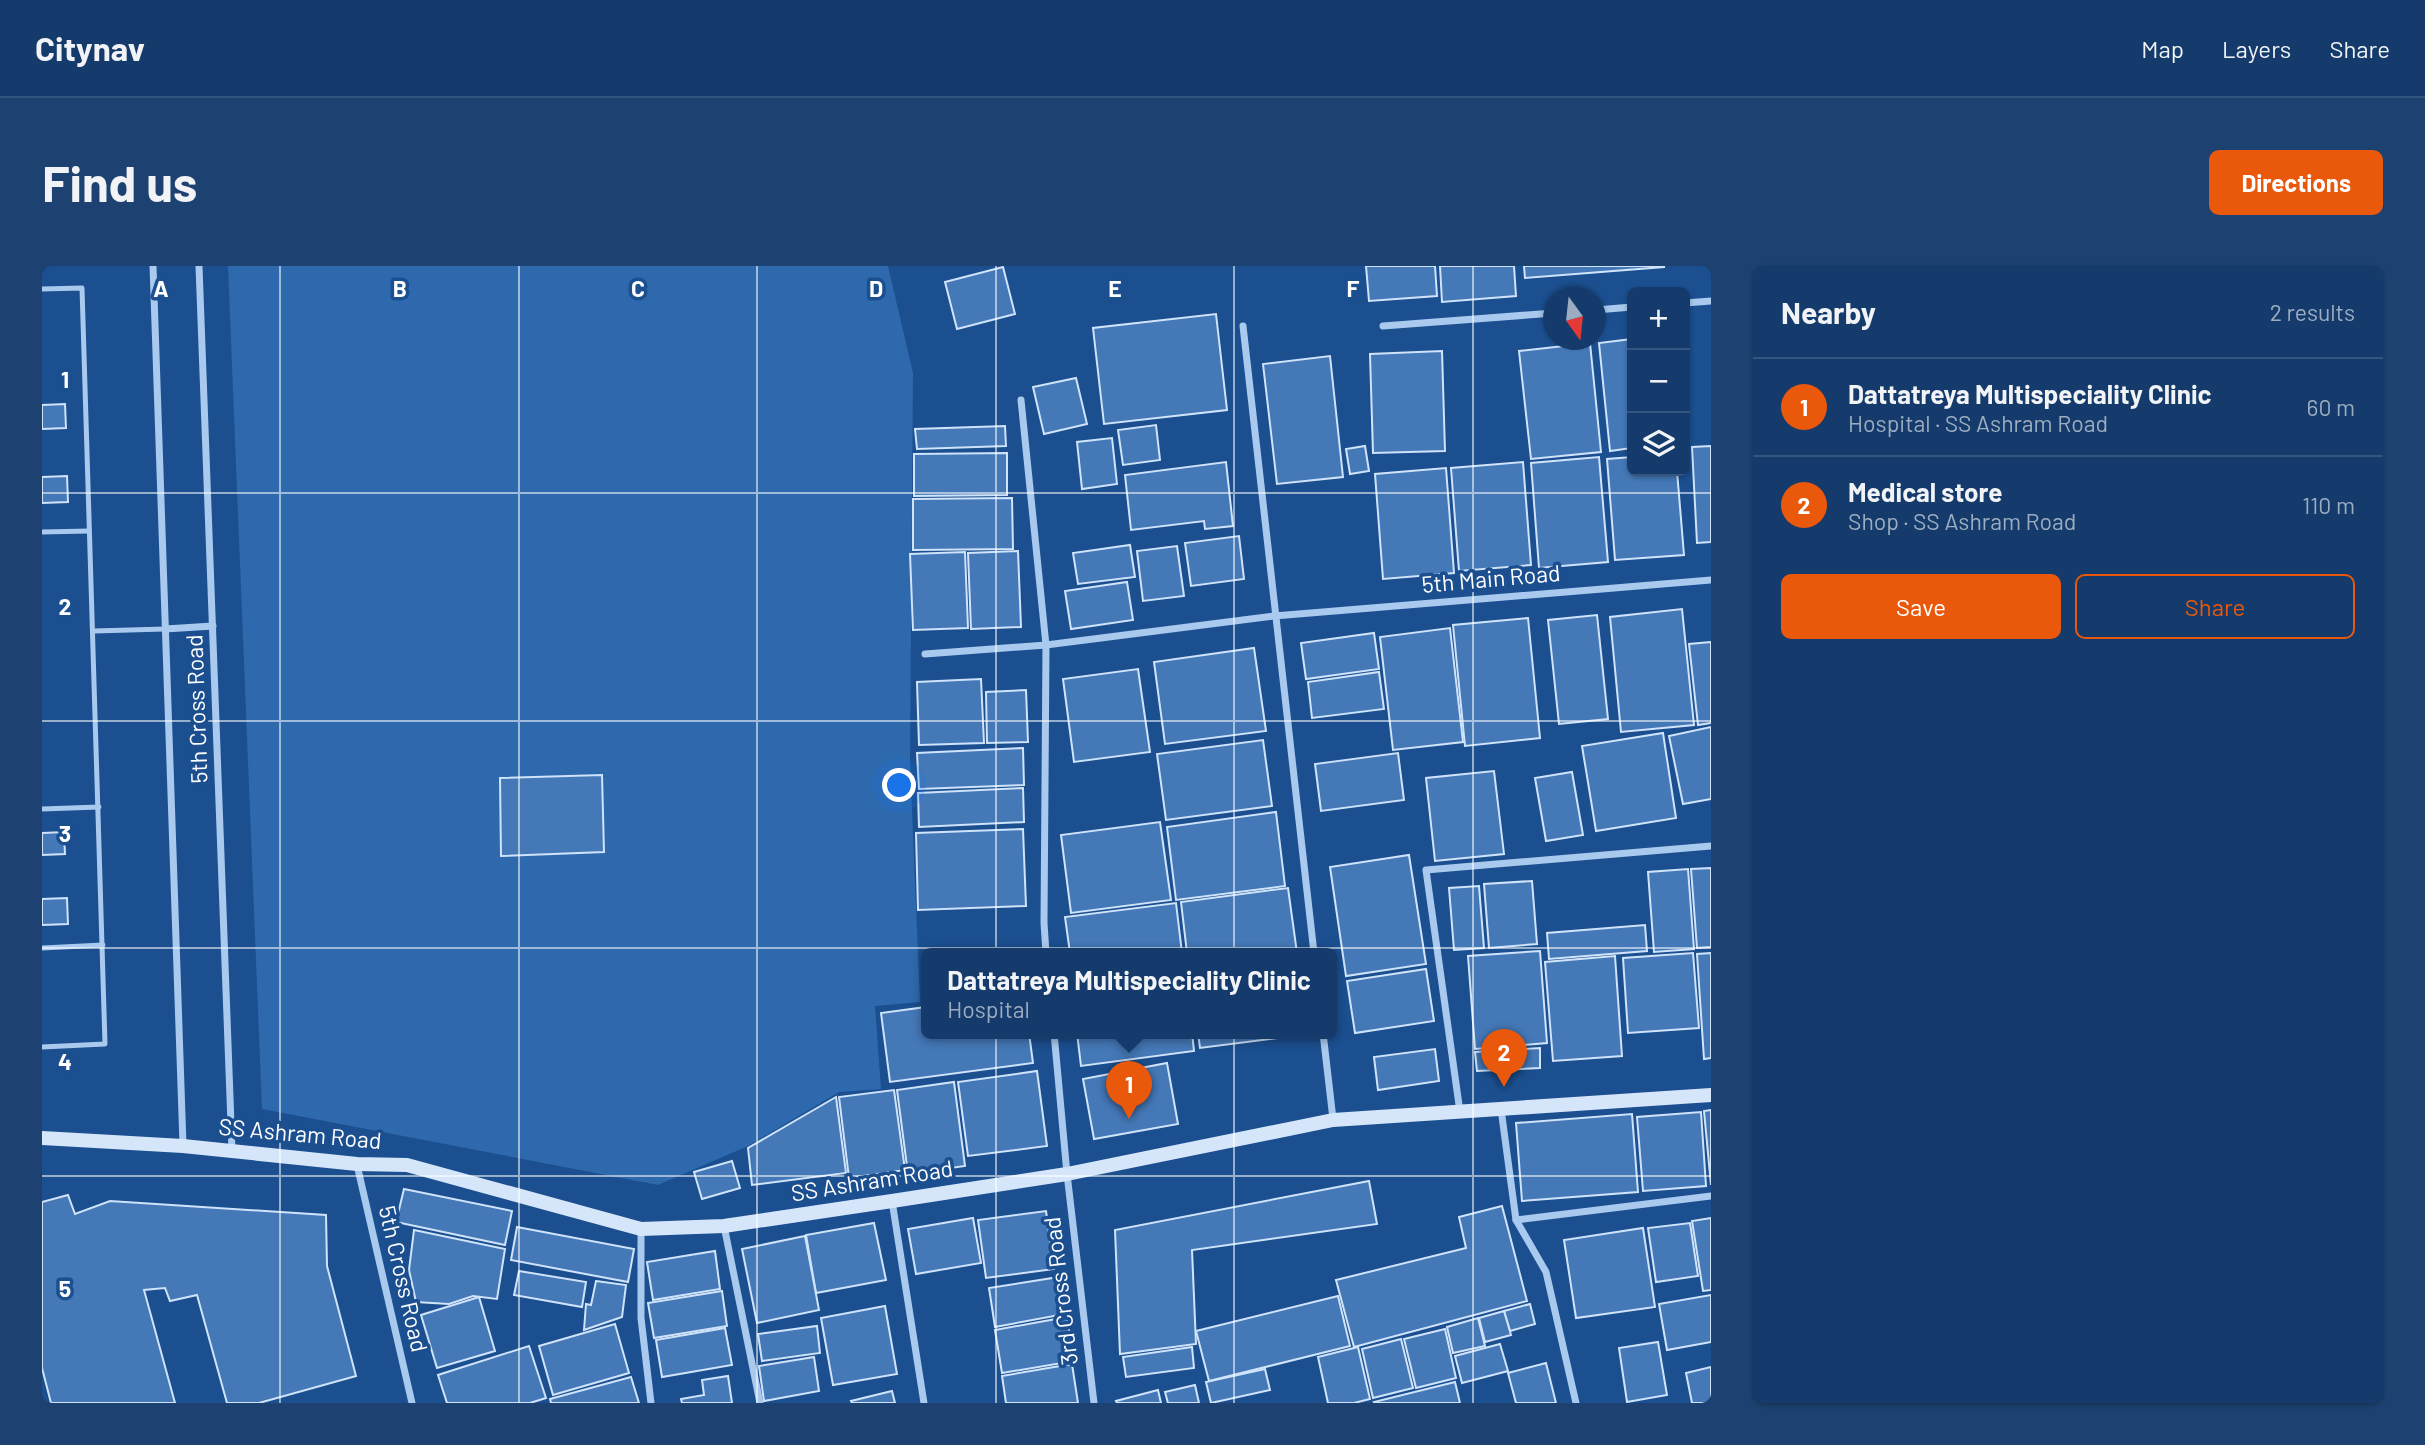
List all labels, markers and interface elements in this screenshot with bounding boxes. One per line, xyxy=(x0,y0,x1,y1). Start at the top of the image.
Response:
text: Citynav xyxy=(35,28,145,68)
text: Map xyxy=(2141,34,2184,63)
text: Layers xyxy=(2222,34,2291,63)
text: Share xyxy=(2329,34,2390,63)
button: Directions xyxy=(2209,150,2383,215)
text: Find us xyxy=(42,153,197,212)
text: A xyxy=(153,274,169,302)
text: B xyxy=(393,274,407,302)
text: C xyxy=(631,274,645,302)
text: D xyxy=(869,274,883,302)
text: E xyxy=(1108,274,1122,302)
text: F xyxy=(1347,274,1360,302)
north arrow xyxy=(1543,287,1606,350)
map controls xyxy=(1627,287,1690,476)
button: + xyxy=(1627,287,1690,350)
text: Nearby xyxy=(1781,294,1876,330)
text: 2 results xyxy=(2270,298,2355,326)
button: − xyxy=(1627,350,1690,413)
text: 1 xyxy=(61,365,69,393)
text: Dattatreya Multispeciality Clinic xyxy=(1848,378,2212,409)
text: 1 xyxy=(1800,393,1808,421)
text: 60 m xyxy=(2307,393,2355,421)
text: Hospital · SS Ashram Road xyxy=(1848,409,2108,437)
button: layers xyxy=(1627,413,1690,476)
text: Medical store xyxy=(1848,476,2002,507)
text: 2 xyxy=(1798,491,1810,519)
text: 110 m xyxy=(2302,491,2355,519)
text: Shop · SS Ashram Road xyxy=(1848,507,2076,535)
street label: 5th Main Road xyxy=(1420,558,1561,598)
button: Save xyxy=(1781,574,2061,639)
button: Share xyxy=(2075,574,2355,639)
text: 2 xyxy=(59,592,71,620)
street label: 5th Cross Road xyxy=(179,634,213,784)
your location xyxy=(882,768,916,802)
text: 3 xyxy=(59,819,71,847)
popup xyxy=(921,948,1337,1039)
text: Dattatreya Multispeciality Clinic xyxy=(947,964,1311,995)
text: Hospital xyxy=(947,995,1030,1023)
pin: 2 xyxy=(1481,1029,1527,1087)
text: 4 xyxy=(58,1047,72,1075)
pin: 1 xyxy=(1106,1061,1152,1119)
street label: SS Ashram Road xyxy=(217,1112,383,1154)
street label: SS Ashram Road xyxy=(789,1153,955,1207)
street label: 5th Cross Road xyxy=(374,1203,434,1355)
street label: 3rd Cross Road xyxy=(1037,1215,1083,1367)
text: 5 xyxy=(59,1274,71,1302)

